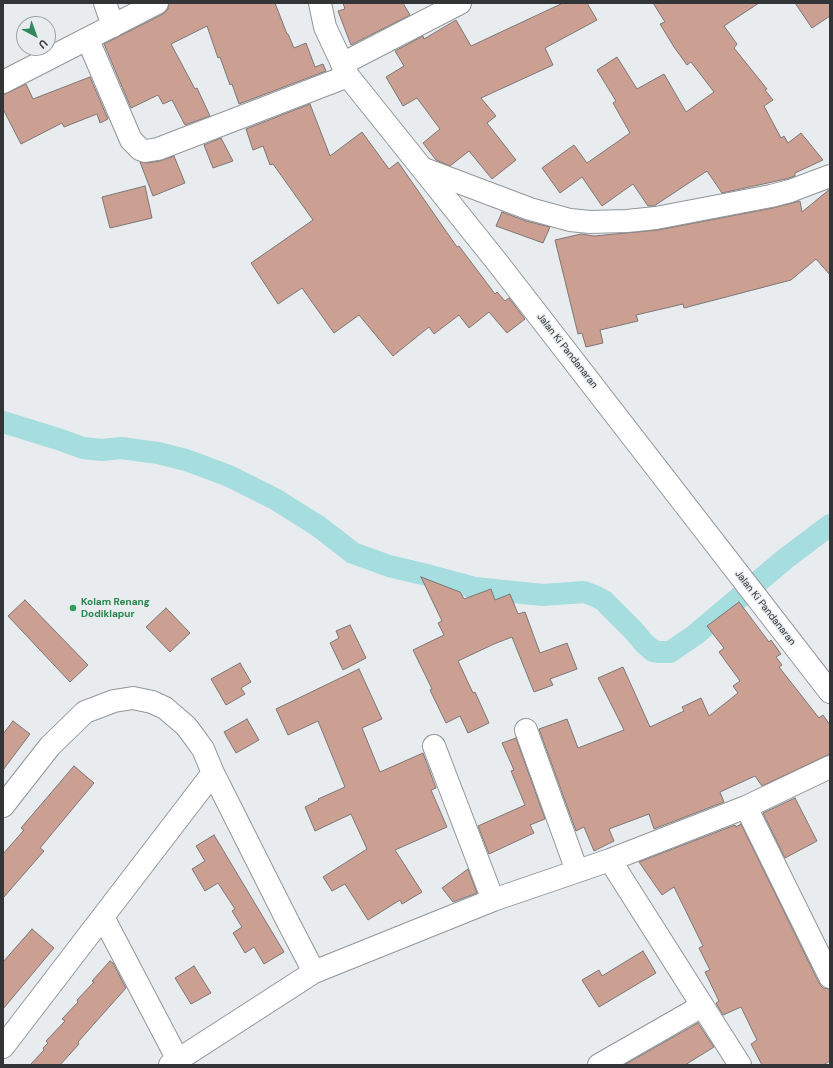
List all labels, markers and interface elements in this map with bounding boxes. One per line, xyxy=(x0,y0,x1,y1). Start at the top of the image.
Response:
north arrow xyxy=(16,16,56,56)
text: U xyxy=(36,37,51,52)
street label: Jalan Ki Pandanaran xyxy=(534,311,600,391)
street label: Jalan Ki Pandanaran xyxy=(732,568,798,648)
place label: Kolam Renang Dodiklapur xyxy=(81,596,150,620)
marker: Kolam Renang Dodiklapur xyxy=(68,603,78,613)

